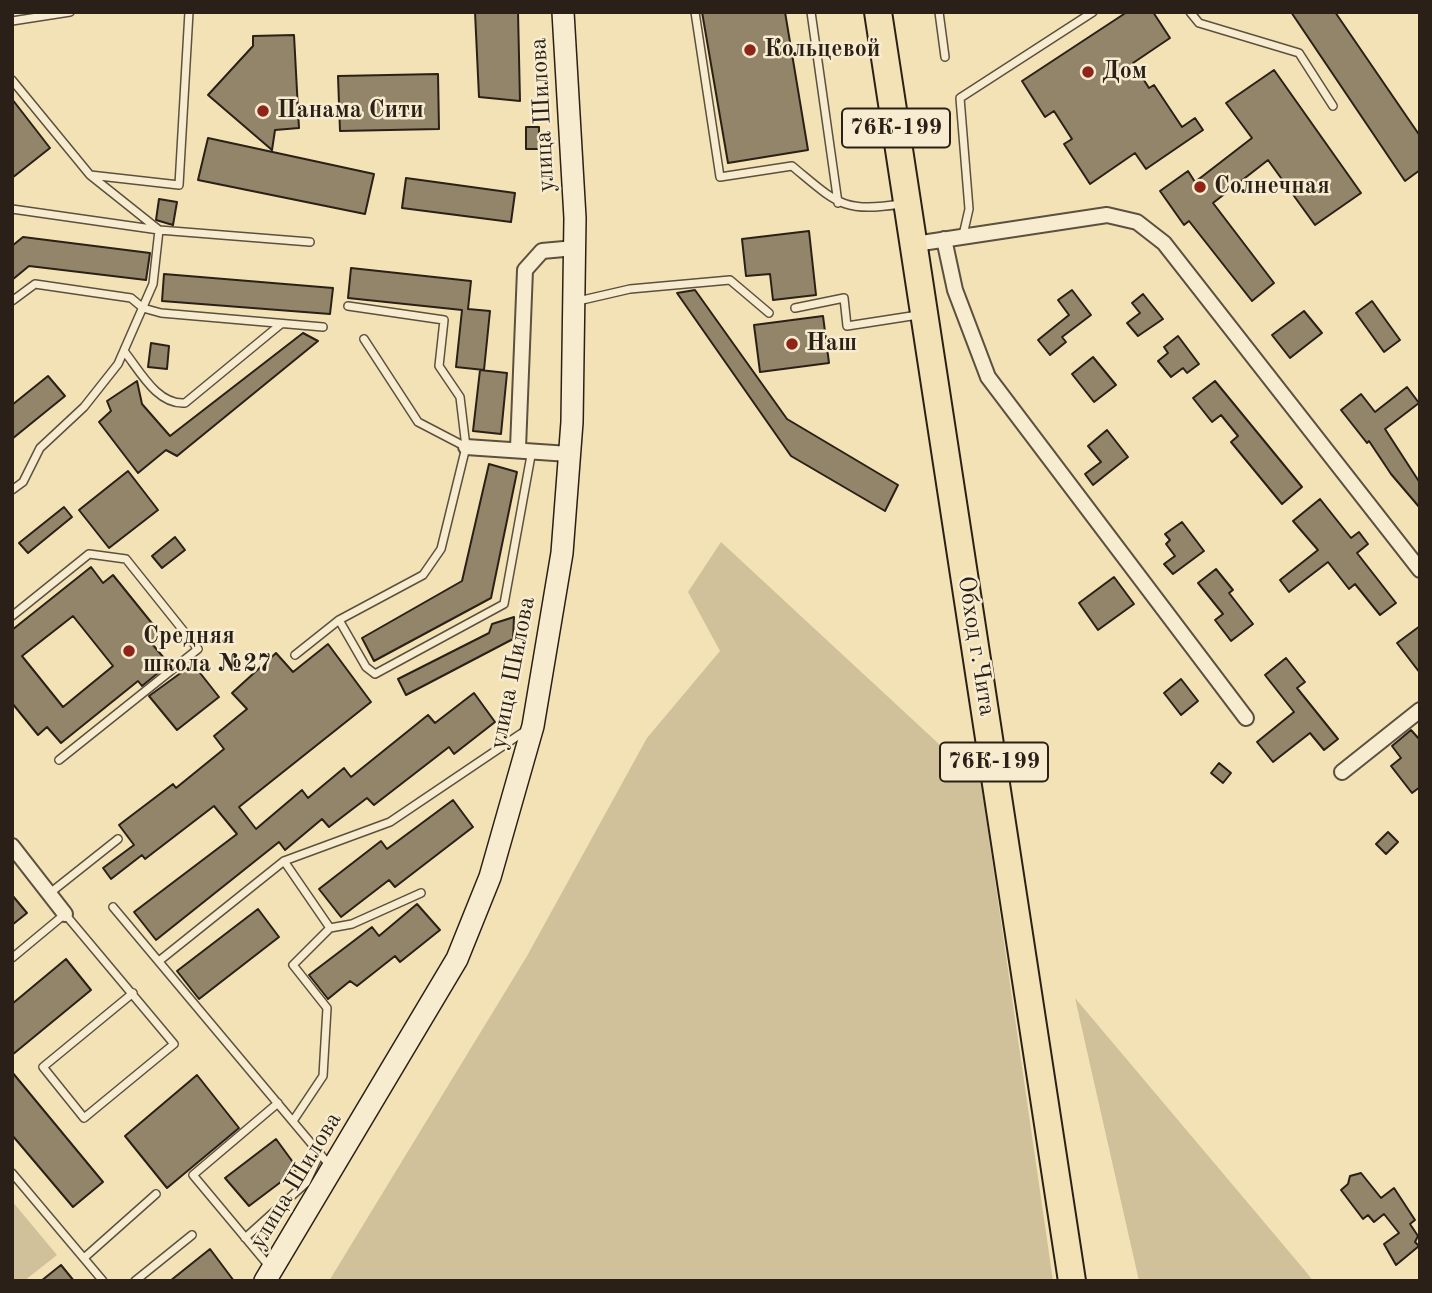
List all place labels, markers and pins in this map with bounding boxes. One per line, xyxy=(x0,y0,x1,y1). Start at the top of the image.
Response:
place label: Кольцевой xyxy=(764,36,880,64)
marker: Кольцевой xyxy=(742,42,758,58)
place label: Дом xyxy=(1102,58,1147,86)
marker: Дом xyxy=(1080,64,1096,80)
place label: Панама Сити xyxy=(277,97,424,125)
marker: Панама Сити xyxy=(255,103,271,119)
place label: Солнечная xyxy=(1214,173,1330,201)
marker: Солнечная xyxy=(1192,179,1208,195)
place label: Наш xyxy=(806,330,857,358)
marker: Наш xyxy=(784,336,800,352)
place label: Средняя школа №27 xyxy=(143,623,271,679)
marker: Средняя школа №27 xyxy=(121,643,137,659)

